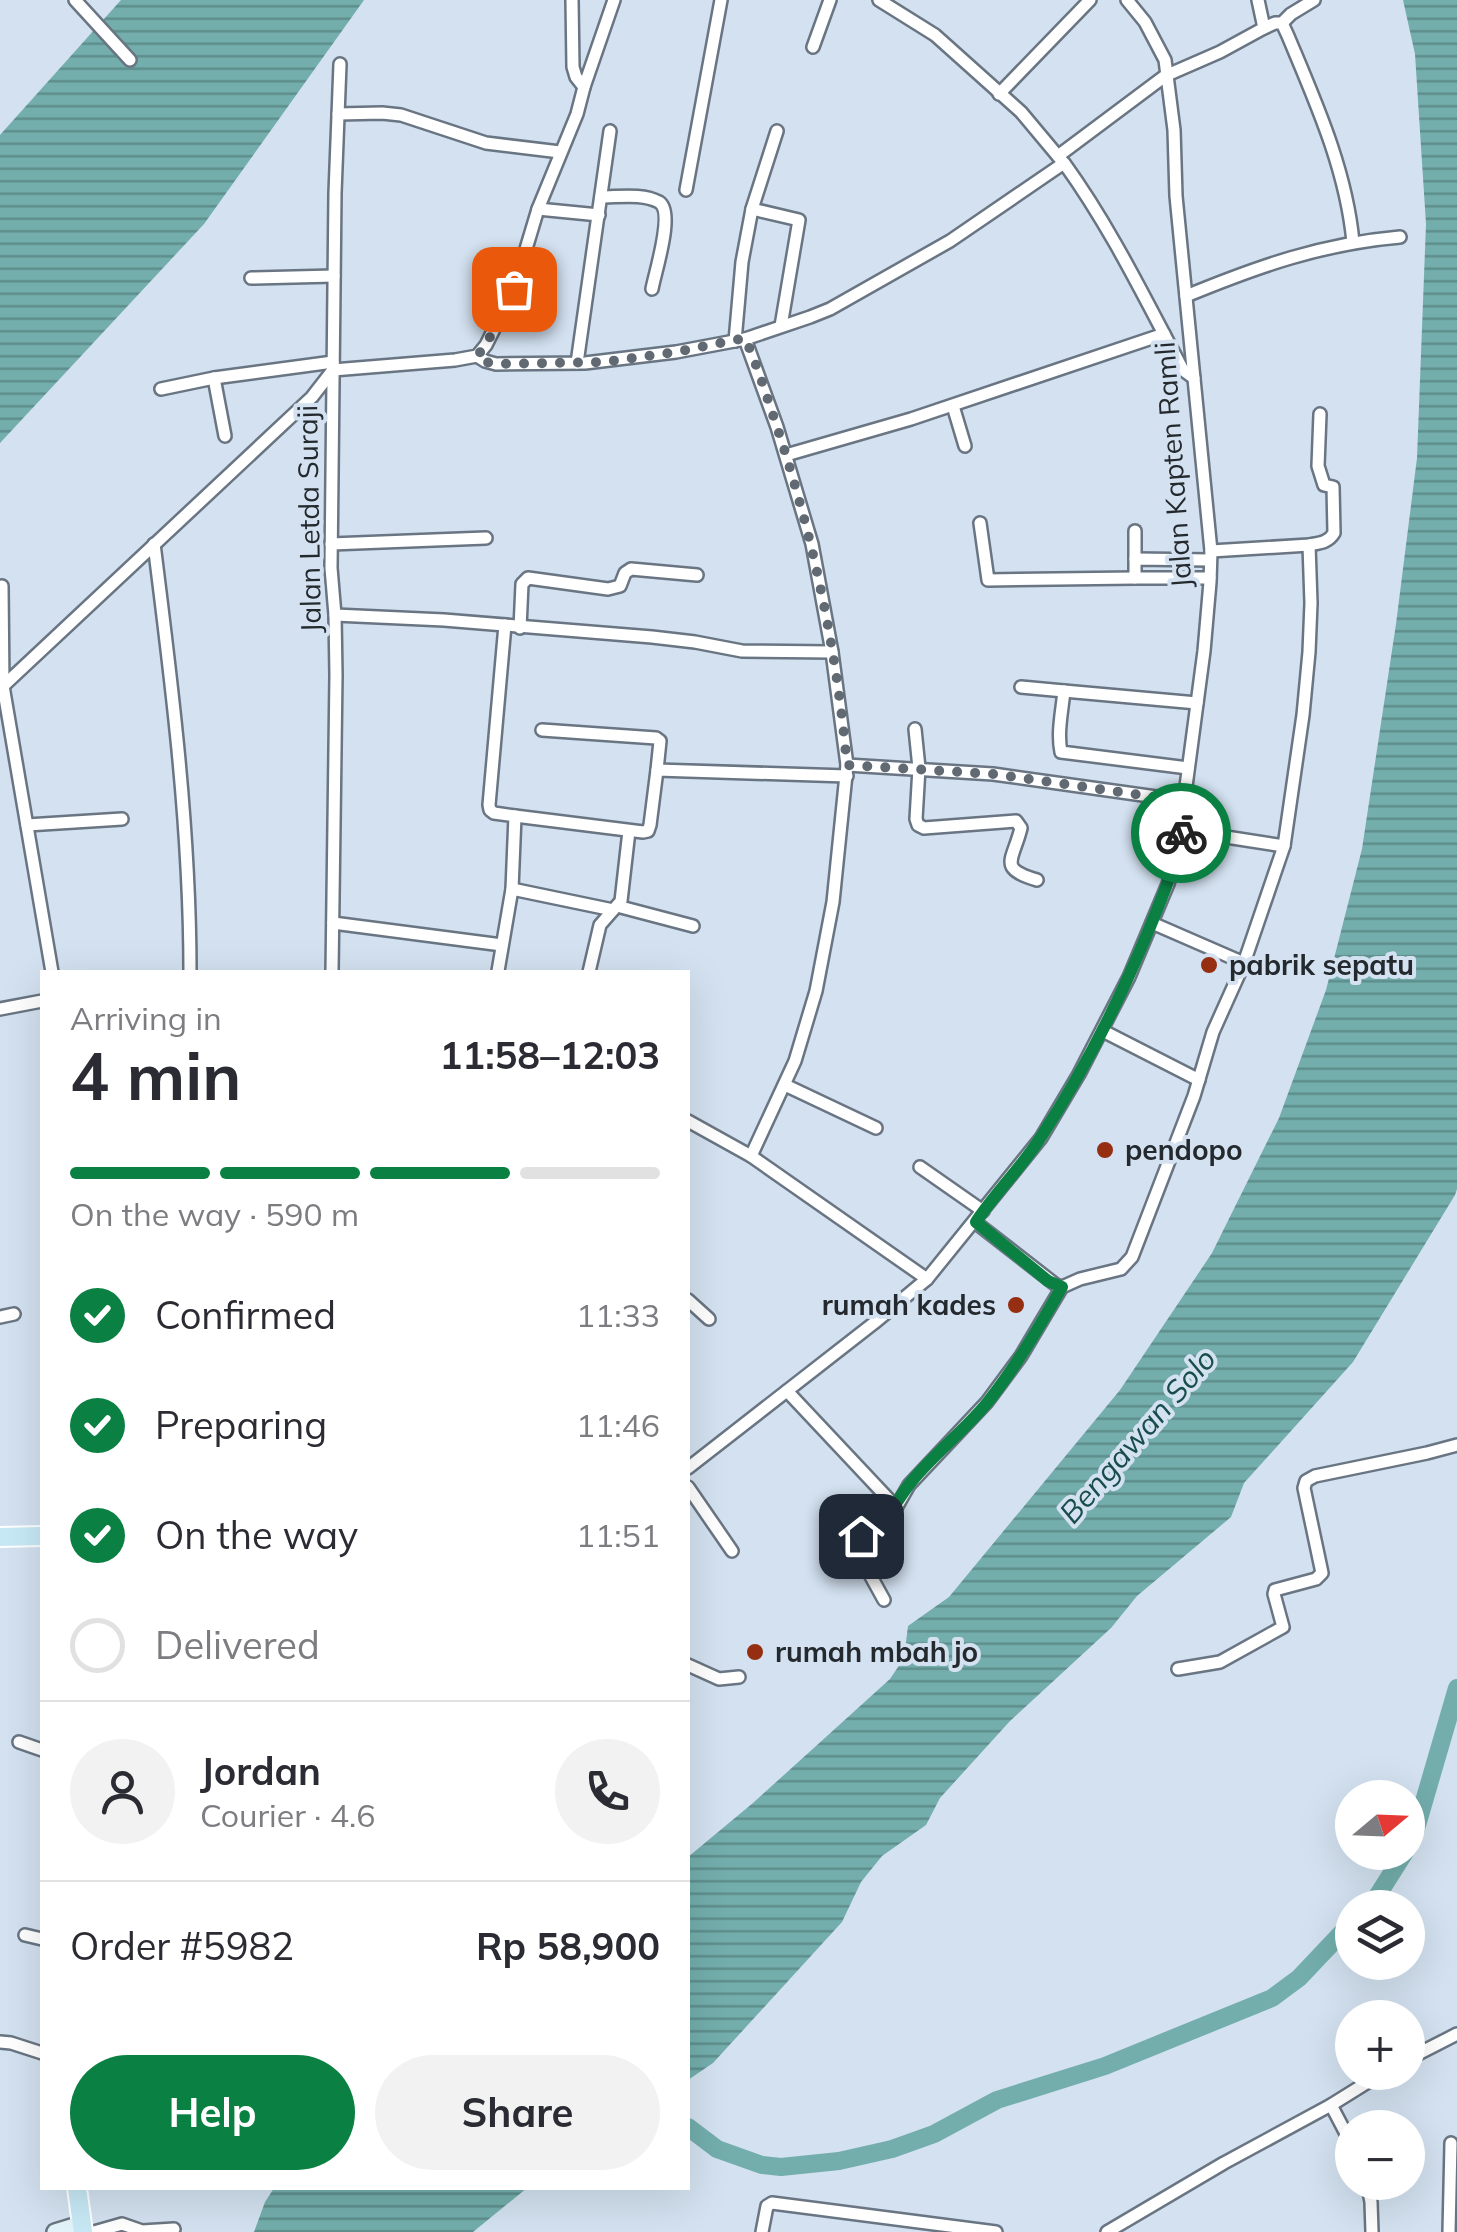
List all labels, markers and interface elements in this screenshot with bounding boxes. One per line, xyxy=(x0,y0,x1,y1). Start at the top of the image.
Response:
pin xyxy=(472,247,557,332)
icon: bag xyxy=(487,262,542,317)
street label: Jalan Kapten Ramli xyxy=(1146,341,1199,589)
street label: Jalan Letda Suraji xyxy=(289,405,328,633)
courier xyxy=(1131,783,1231,883)
icon: bike xyxy=(1154,806,1209,861)
place label: pabrik sepatu xyxy=(1229,947,1414,982)
marker: pabrik sepatu xyxy=(1198,954,1220,976)
text: Arriving in xyxy=(70,998,222,1038)
text: 11:58–12:03 xyxy=(440,1031,660,1079)
text: 4 min xyxy=(70,1035,241,1116)
place label: pendopo xyxy=(1125,1132,1242,1167)
marker: pendopo xyxy=(1094,1139,1116,1161)
text: On the way · 590 m xyxy=(70,1194,359,1234)
place label: rumah kades xyxy=(822,1287,996,1322)
icon: check xyxy=(70,1288,125,1343)
text: Confirmed xyxy=(155,1291,336,1339)
marker: rumah kades xyxy=(1005,1294,1027,1316)
text: 11:33 xyxy=(576,1295,660,1335)
water label: Bengawan Solo xyxy=(1051,1340,1224,1531)
icon: check xyxy=(70,1398,125,1453)
text: Preparing xyxy=(155,1401,327,1449)
text: 11:46 xyxy=(576,1405,660,1445)
pin xyxy=(819,1494,904,1579)
icon: check xyxy=(70,1508,125,1563)
icon: home xyxy=(834,1509,889,1564)
text: On the way xyxy=(155,1511,358,1559)
text: 11:51 xyxy=(576,1515,660,1555)
text: Delivered xyxy=(155,1621,320,1669)
place label: rumah mbah jo xyxy=(775,1634,978,1669)
marker: rumah mbah jo xyxy=(744,1641,766,1663)
button: person xyxy=(70,1739,175,1844)
button: phone xyxy=(555,1739,660,1844)
text: Jordan xyxy=(200,1747,321,1795)
north arrow xyxy=(1335,1780,1425,1870)
map controls xyxy=(1335,1780,1425,2200)
text: Courier · 4.6 xyxy=(200,1795,376,1835)
button: layers xyxy=(1335,1890,1425,1980)
text: Order #5982 xyxy=(70,1922,294,1970)
text: Rp 58,900 xyxy=(476,1922,660,1970)
button: + xyxy=(1335,2000,1425,2090)
button: Help xyxy=(70,2055,355,2170)
button: Share xyxy=(375,2055,660,2170)
button: − xyxy=(1335,2110,1425,2200)

